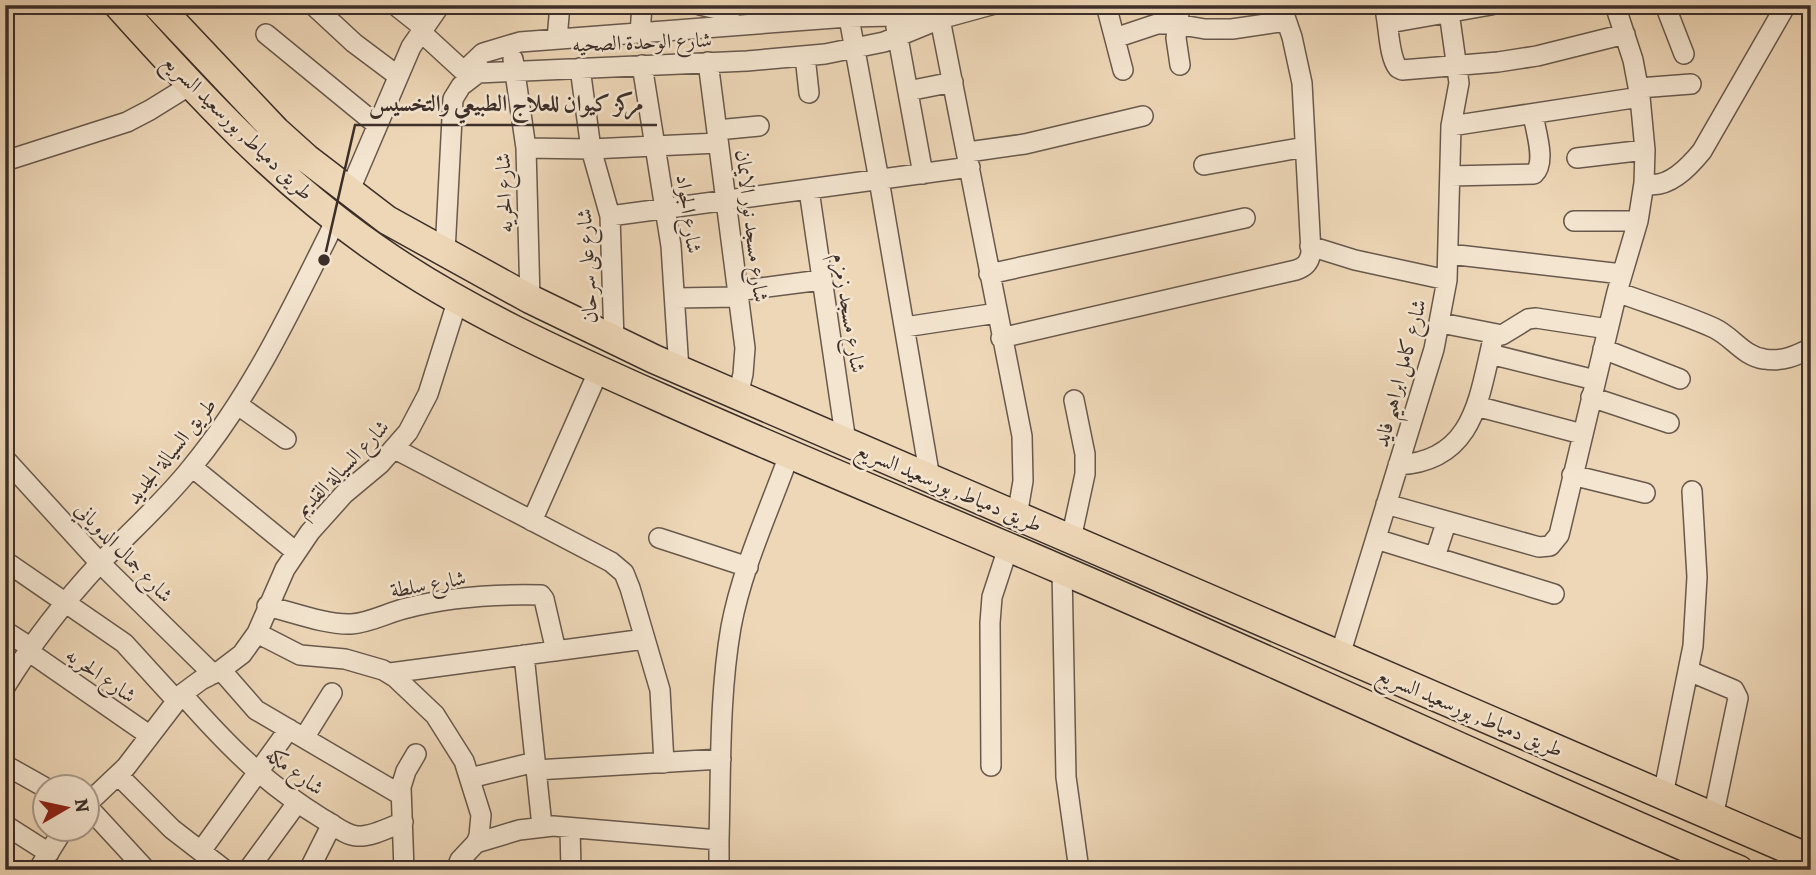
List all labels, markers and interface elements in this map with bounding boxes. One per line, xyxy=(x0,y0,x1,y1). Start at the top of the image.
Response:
street label: شارع الوحدة الصحيه xyxy=(572,26,713,62)
street label: طريق دمياط, بورسعيد السريع xyxy=(153,48,320,210)
callout: مركز كيوان للعلاج الطبيعي والتخسيس xyxy=(355,81,657,125)
text: مركز كيوان للعلاج الطبيعي والتخسيس xyxy=(369,88,643,124)
street label: شارع مسجد نور الايمان xyxy=(725,148,775,305)
street label: شارع الحريه xyxy=(489,152,523,234)
street label: شارع الجواد xyxy=(666,173,708,256)
street label: شارع على سرحان xyxy=(570,207,608,324)
street label: شارع مسجد زمزم xyxy=(822,251,872,376)
street label: شارع كامل ابراهيم فايد xyxy=(1367,296,1440,452)
street label: طريق السيالة الجديد xyxy=(119,392,223,510)
street label: شارع السيالة القديم xyxy=(289,413,398,525)
street label: طريق دمياط, بورسعيد السريع xyxy=(850,435,1046,544)
street label: شارع جمال الدوياني xyxy=(66,495,179,611)
street label: شارع سلطة xyxy=(388,564,469,608)
street label: شارع الحريه xyxy=(58,641,142,713)
street label: طريق دمياط, بورسعيد السريع xyxy=(1371,660,1567,769)
street label: شارع مكه xyxy=(258,740,330,805)
north arrow xyxy=(32,774,102,844)
text: N xyxy=(68,797,96,815)

